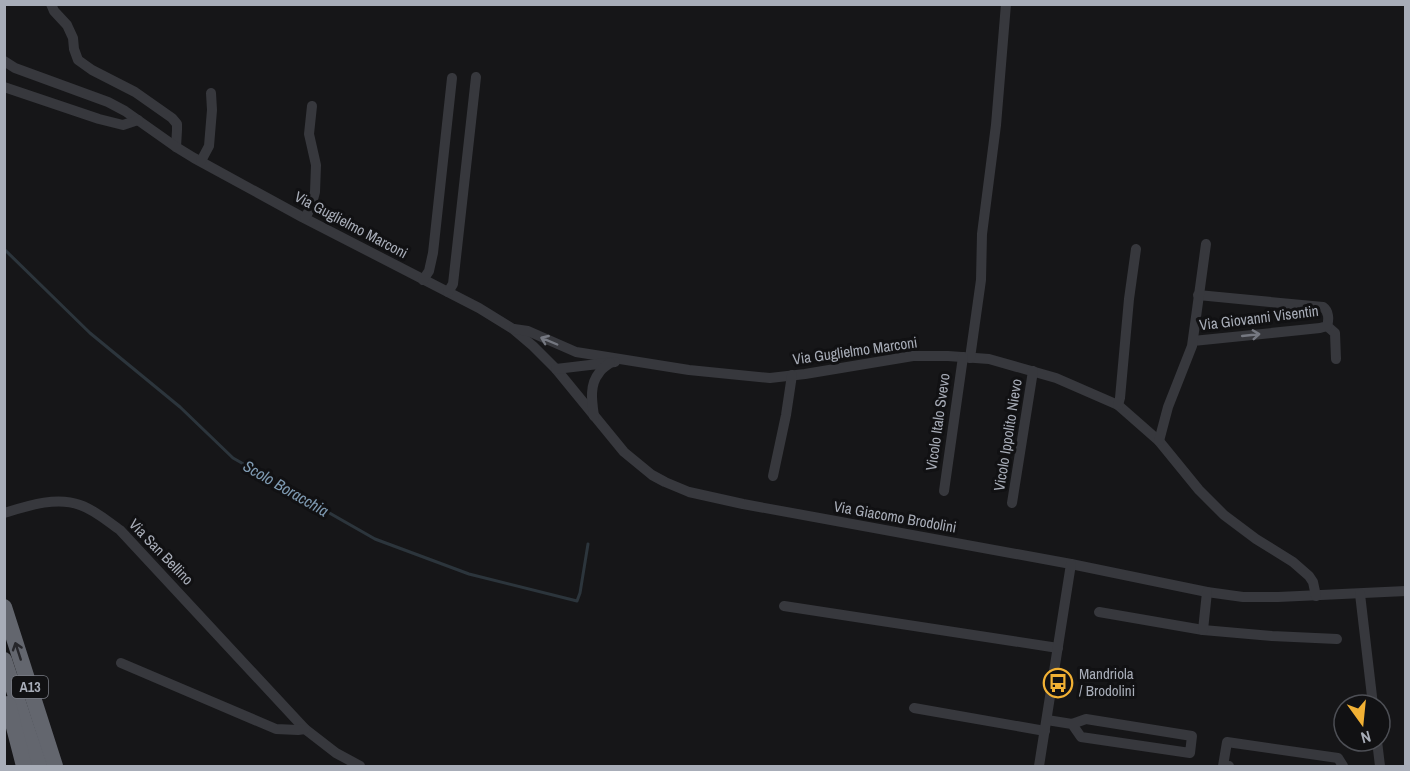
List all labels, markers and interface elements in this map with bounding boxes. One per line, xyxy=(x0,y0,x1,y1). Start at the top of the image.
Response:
street label: Via Guglielmo Marconi xyxy=(291,186,412,263)
street label: Via Giovanni Visentin xyxy=(1198,300,1320,335)
one-way arrow xyxy=(1240,329,1260,340)
street label: Via Guglielmo Marconi xyxy=(791,331,919,370)
one-way arrow xyxy=(540,335,558,346)
street label: Vicolo Italo Svevo xyxy=(920,372,955,472)
street label: Vicolo Ippolito Nievo xyxy=(988,377,1027,493)
water label: Scolo Boracchia xyxy=(239,455,333,521)
street label: Via Giacomo Brodolini xyxy=(832,495,958,538)
street label: Via San Bellino xyxy=(124,514,198,589)
one-way arrow xyxy=(12,642,23,661)
place label: Mandriola / Brodolini xyxy=(1079,663,1135,701)
bus stop icon: Mandriola / Brodolini xyxy=(1042,667,1074,699)
road number: A13 xyxy=(12,676,48,698)
north arrow xyxy=(1332,693,1392,753)
text: N xyxy=(1358,726,1373,749)

